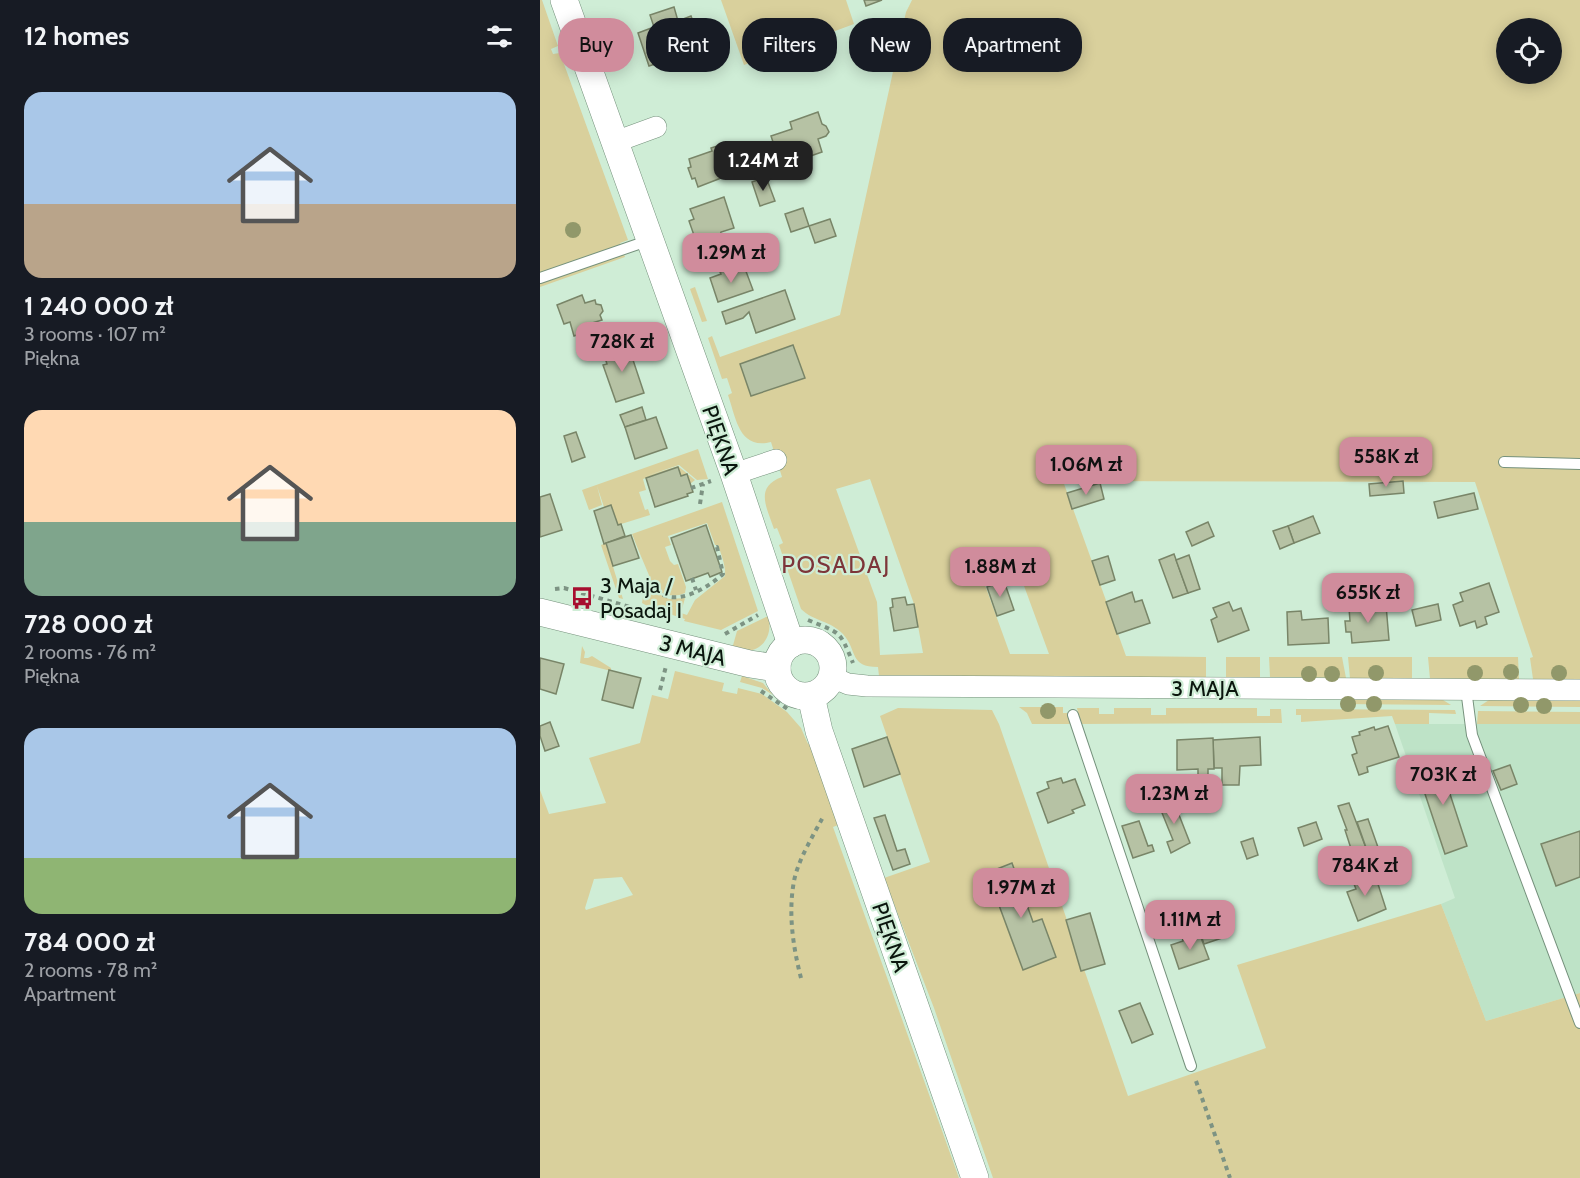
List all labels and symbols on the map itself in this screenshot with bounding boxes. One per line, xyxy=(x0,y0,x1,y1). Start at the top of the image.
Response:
pin: 1.24M zł xyxy=(701,141,825,192)
pin: 1.29M zł xyxy=(669,233,793,284)
pin: 728K zł xyxy=(567,322,677,373)
street label: PIĘKNA xyxy=(696,402,745,479)
pin: 558K zł xyxy=(1331,437,1441,488)
pin: 1.06M zł xyxy=(1024,445,1148,496)
pin: 1.88M zł xyxy=(938,547,1062,598)
district label: POSADAJ xyxy=(781,550,891,579)
place label: 3 Maja / Posadaj I xyxy=(600,572,682,624)
pin: 655K zł xyxy=(1313,573,1423,624)
bus stop icon: 3 Maja / Posadaj I xyxy=(569,585,595,611)
street label: 3 MAJA xyxy=(657,629,729,672)
street label: 3 MAJA xyxy=(1171,675,1239,702)
pin: 703K zł xyxy=(1388,755,1498,806)
pin: 1.23M zł xyxy=(1112,774,1236,825)
pin: 784K zł xyxy=(1310,846,1420,897)
pin: 1.97M zł xyxy=(959,868,1083,919)
street label: PIĘKNA xyxy=(866,899,915,976)
pin: 1.11M zł xyxy=(1128,900,1252,951)

